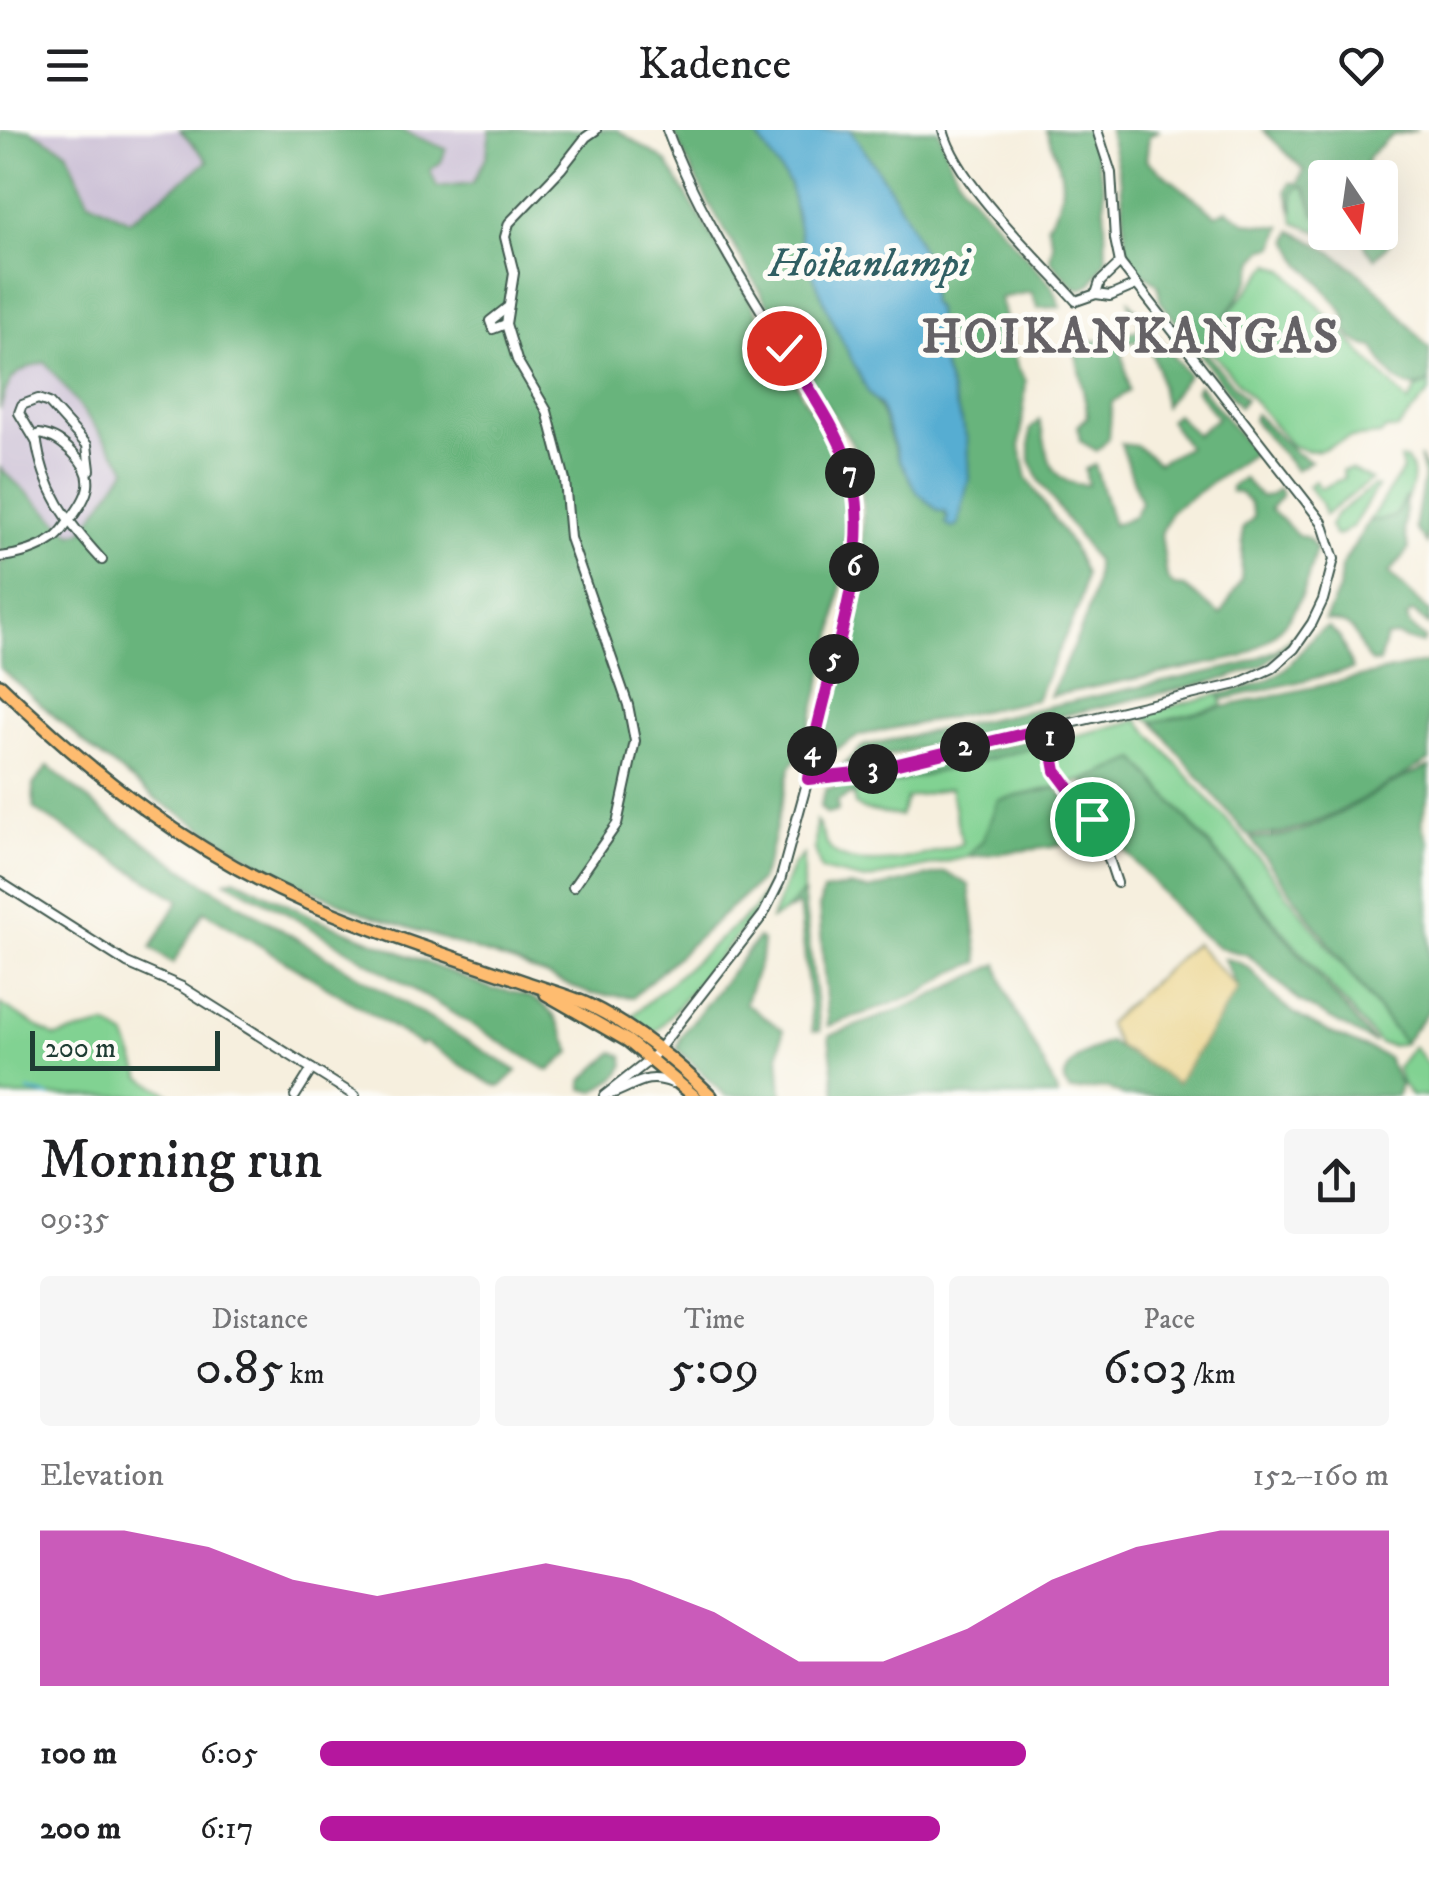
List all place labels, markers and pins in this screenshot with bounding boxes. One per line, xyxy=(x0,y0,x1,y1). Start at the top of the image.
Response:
pin xyxy=(742,306,827,391)
pin: 7 xyxy=(825,448,875,498)
pin: 6 xyxy=(829,542,879,592)
pin: 5 xyxy=(809,634,859,684)
pin: 1 xyxy=(1025,712,1075,762)
pin: 2 xyxy=(940,722,990,772)
pin: 4 xyxy=(787,726,837,776)
pin: 3 xyxy=(848,744,898,794)
pin xyxy=(1050,777,1135,862)

